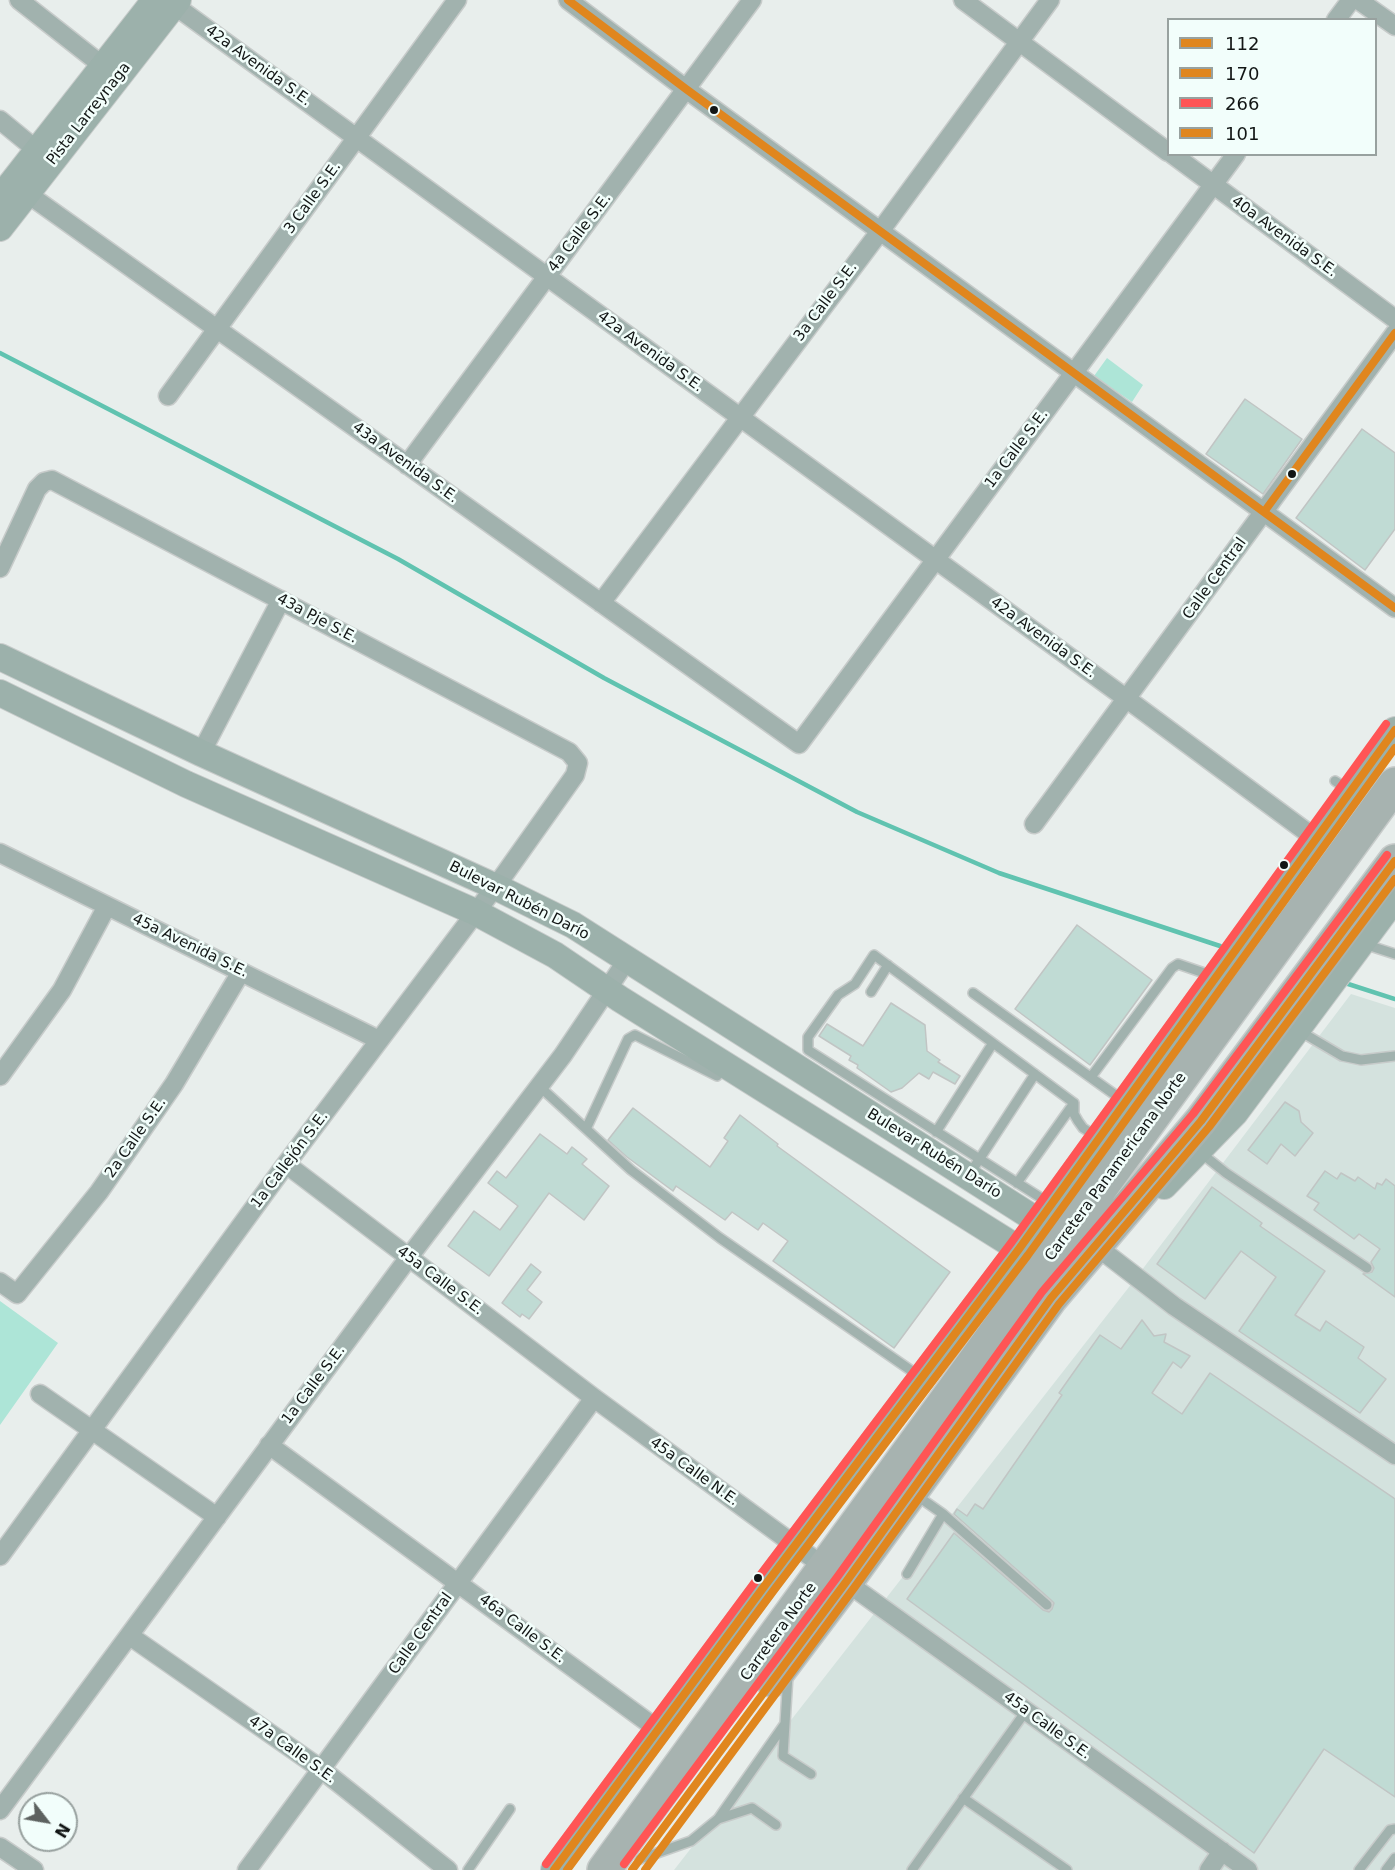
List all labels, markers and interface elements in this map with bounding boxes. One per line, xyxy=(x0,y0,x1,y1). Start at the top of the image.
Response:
legend xyxy=(1167,18,1377,156)
street label: 42a Avenida S.E. xyxy=(202,22,314,110)
text: 112 xyxy=(1225,33,1259,54)
street label: Pista Larreynaga xyxy=(43,59,135,169)
text: 170 xyxy=(1225,63,1259,84)
text: 266 xyxy=(1225,93,1259,114)
unlabelled marker xyxy=(708,104,720,116)
text: 101 xyxy=(1225,123,1259,144)
street label: 3 Calle S.E. xyxy=(281,158,345,238)
street label: 4a Calle S.E. xyxy=(545,190,615,276)
street label: 40a Avenida S.E. xyxy=(1228,193,1340,281)
street label: 3a Calle S.E. xyxy=(791,259,861,345)
street label: 42a Avenida S.E. xyxy=(594,308,706,396)
street label: 1a Calle S.E. xyxy=(982,406,1052,492)
street label: 43a Avenida S.E. xyxy=(349,419,461,507)
unlabelled marker xyxy=(1286,468,1298,480)
street label: Calle Central xyxy=(1179,535,1251,623)
street label: 43a Pje S.E. xyxy=(274,590,360,648)
street label: 42a Avenida S.E. xyxy=(987,594,1099,682)
street label: Bulevar Rubén Darío xyxy=(446,858,592,944)
unlabelled marker xyxy=(1278,859,1290,871)
street label: 45a Avenida S.E. xyxy=(129,910,251,982)
street label: Carretera Panamericana Norte xyxy=(1041,1069,1191,1265)
street label: 2a Calle S.E. xyxy=(102,1094,170,1182)
street label: Bulevar Rubén Darío xyxy=(864,1105,1004,1203)
street label: 1a Callejón S.E. xyxy=(248,1108,332,1212)
street label: 45a Calle S.E. xyxy=(393,1243,487,1319)
street label: 1a Calle S.E. xyxy=(279,1342,349,1428)
street label: 45a Calle N.E. xyxy=(646,1434,742,1510)
unlabelled marker xyxy=(752,1572,764,1584)
street label: Carretera Norte xyxy=(737,1579,821,1685)
street label: Calle Central xyxy=(385,1590,457,1678)
street label: 46a Calle S.E. xyxy=(475,1591,569,1667)
street label: 45a Calle S.E. xyxy=(1000,1688,1094,1764)
street label: 47a Calle S.E. xyxy=(245,1712,339,1788)
north arrow xyxy=(18,1792,78,1852)
text: N xyxy=(51,1820,74,1841)

